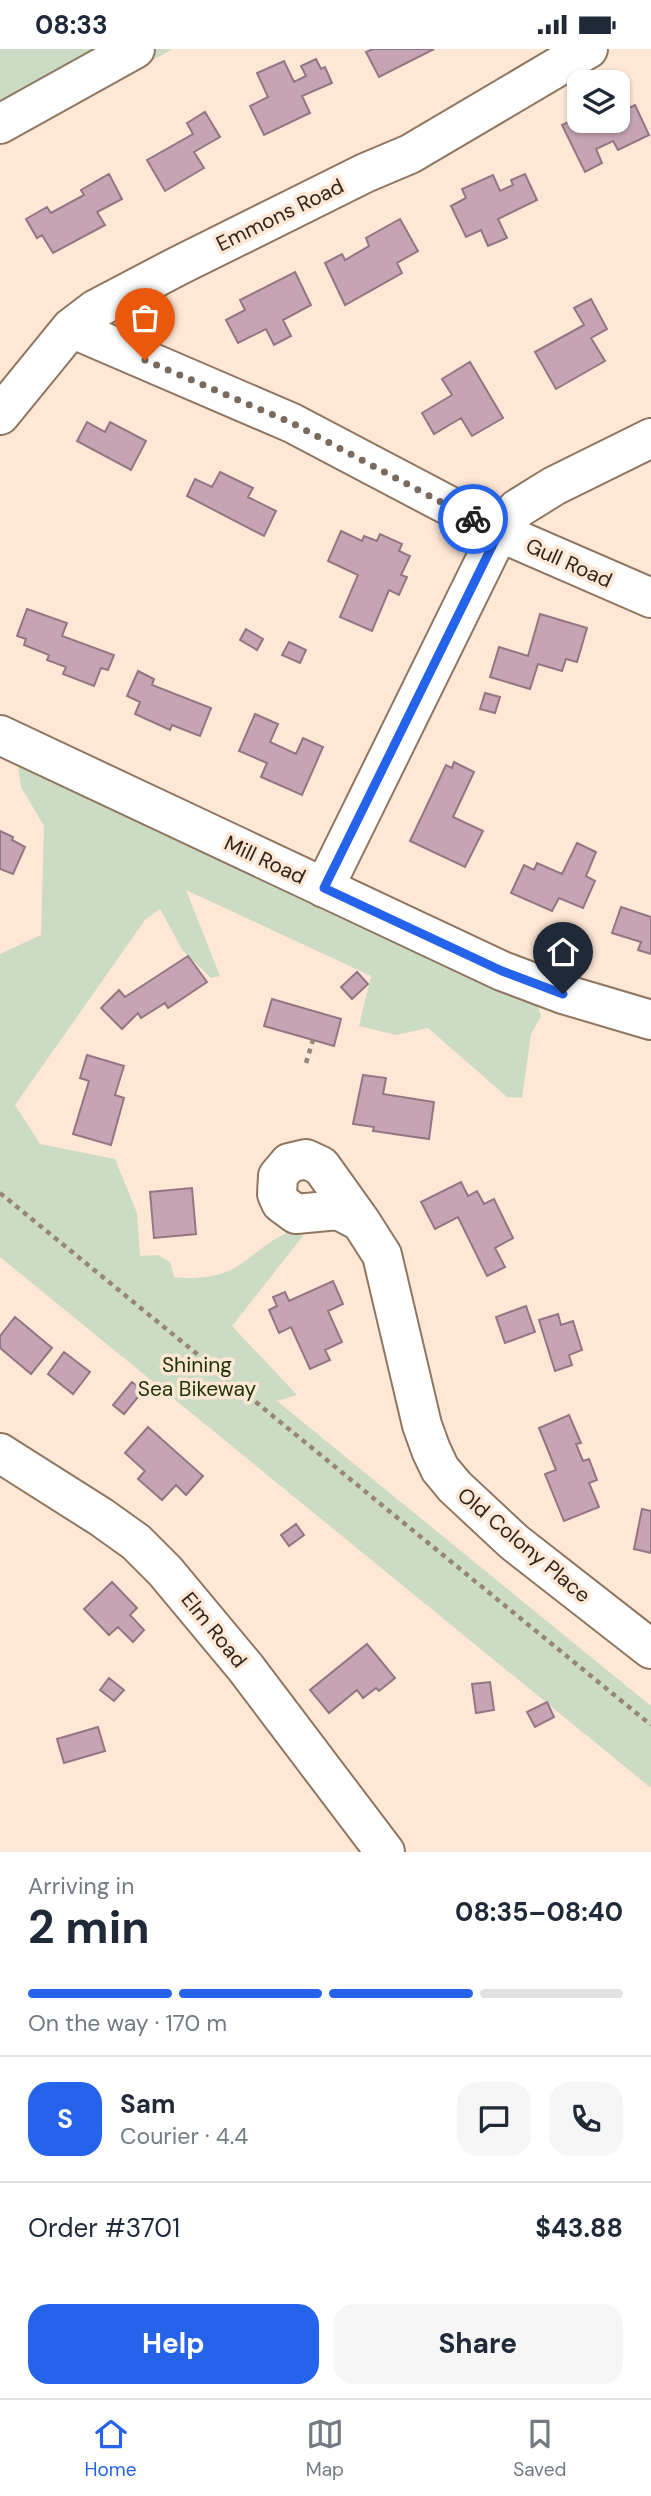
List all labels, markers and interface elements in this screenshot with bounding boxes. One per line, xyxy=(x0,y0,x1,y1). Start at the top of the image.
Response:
text: 08:33 xyxy=(35,8,108,42)
map controls xyxy=(567,70,630,133)
button: layers xyxy=(567,70,630,133)
street label: Emmons Road xyxy=(211,172,349,258)
pin xyxy=(115,288,175,360)
icon: bag xyxy=(126,299,164,337)
courier xyxy=(438,484,508,554)
icon: bike xyxy=(454,500,492,538)
street label: Gull Road xyxy=(521,532,617,594)
street label: Mill Road xyxy=(220,829,310,891)
pin xyxy=(533,922,593,994)
icon: home xyxy=(544,933,582,971)
park label: Shining Sea Bikeway xyxy=(138,1351,257,1403)
street label: Old Colony Place xyxy=(452,1481,596,1609)
street label: Elm Road xyxy=(175,1586,253,1674)
text: Arriving in xyxy=(28,1871,134,1901)
text: 08:35–08:40 xyxy=(455,1895,623,1929)
text: 2 min xyxy=(28,1897,150,1957)
text: On the way · 170 m xyxy=(28,2008,227,2038)
button: chat xyxy=(457,2082,531,2156)
button: phone xyxy=(549,2082,623,2156)
text: Sam xyxy=(120,2087,175,2121)
text: S xyxy=(57,2102,73,2136)
text: Courier · 4.4 xyxy=(120,2121,248,2151)
text: Order #3701 xyxy=(28,2211,180,2245)
text: $43.88 xyxy=(535,2211,623,2245)
button: Help xyxy=(28,2304,319,2384)
button: Share xyxy=(333,2304,623,2384)
tab: Home xyxy=(85,2415,137,2482)
tab: Map xyxy=(306,2415,344,2482)
tab: Saved xyxy=(513,2415,566,2482)

